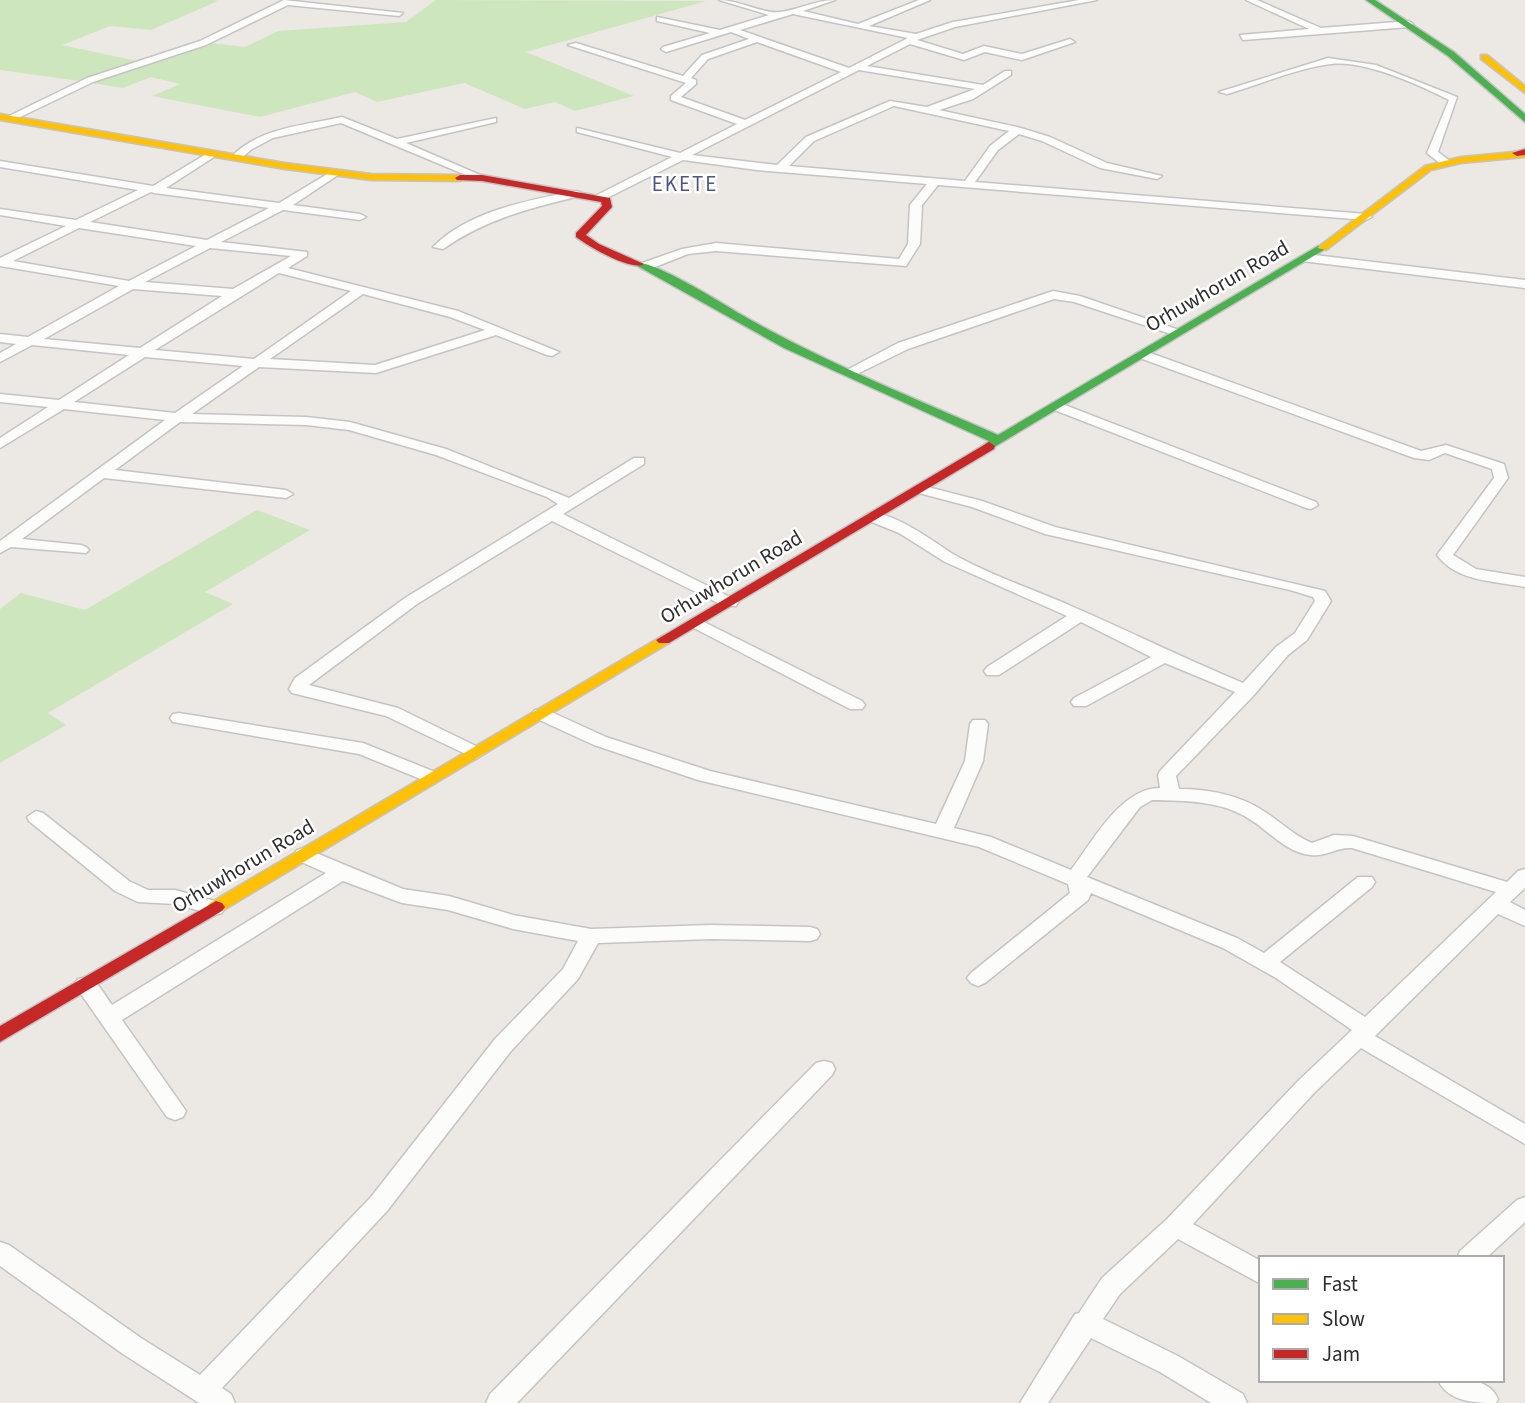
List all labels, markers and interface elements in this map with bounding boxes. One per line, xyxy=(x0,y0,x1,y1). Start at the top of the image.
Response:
district label: EKETE xyxy=(652,169,718,199)
street label: Orhuwhorun Road xyxy=(1140,233,1294,339)
street label: Orhuwhorun Road xyxy=(654,523,808,631)
street label: Orhuwhorun Road xyxy=(166,812,320,920)
legend xyxy=(1259,1256,1504,1382)
text: Fast xyxy=(1322,1269,1358,1299)
text: Slow xyxy=(1322,1304,1365,1334)
text: Jam xyxy=(1322,1339,1360,1369)

